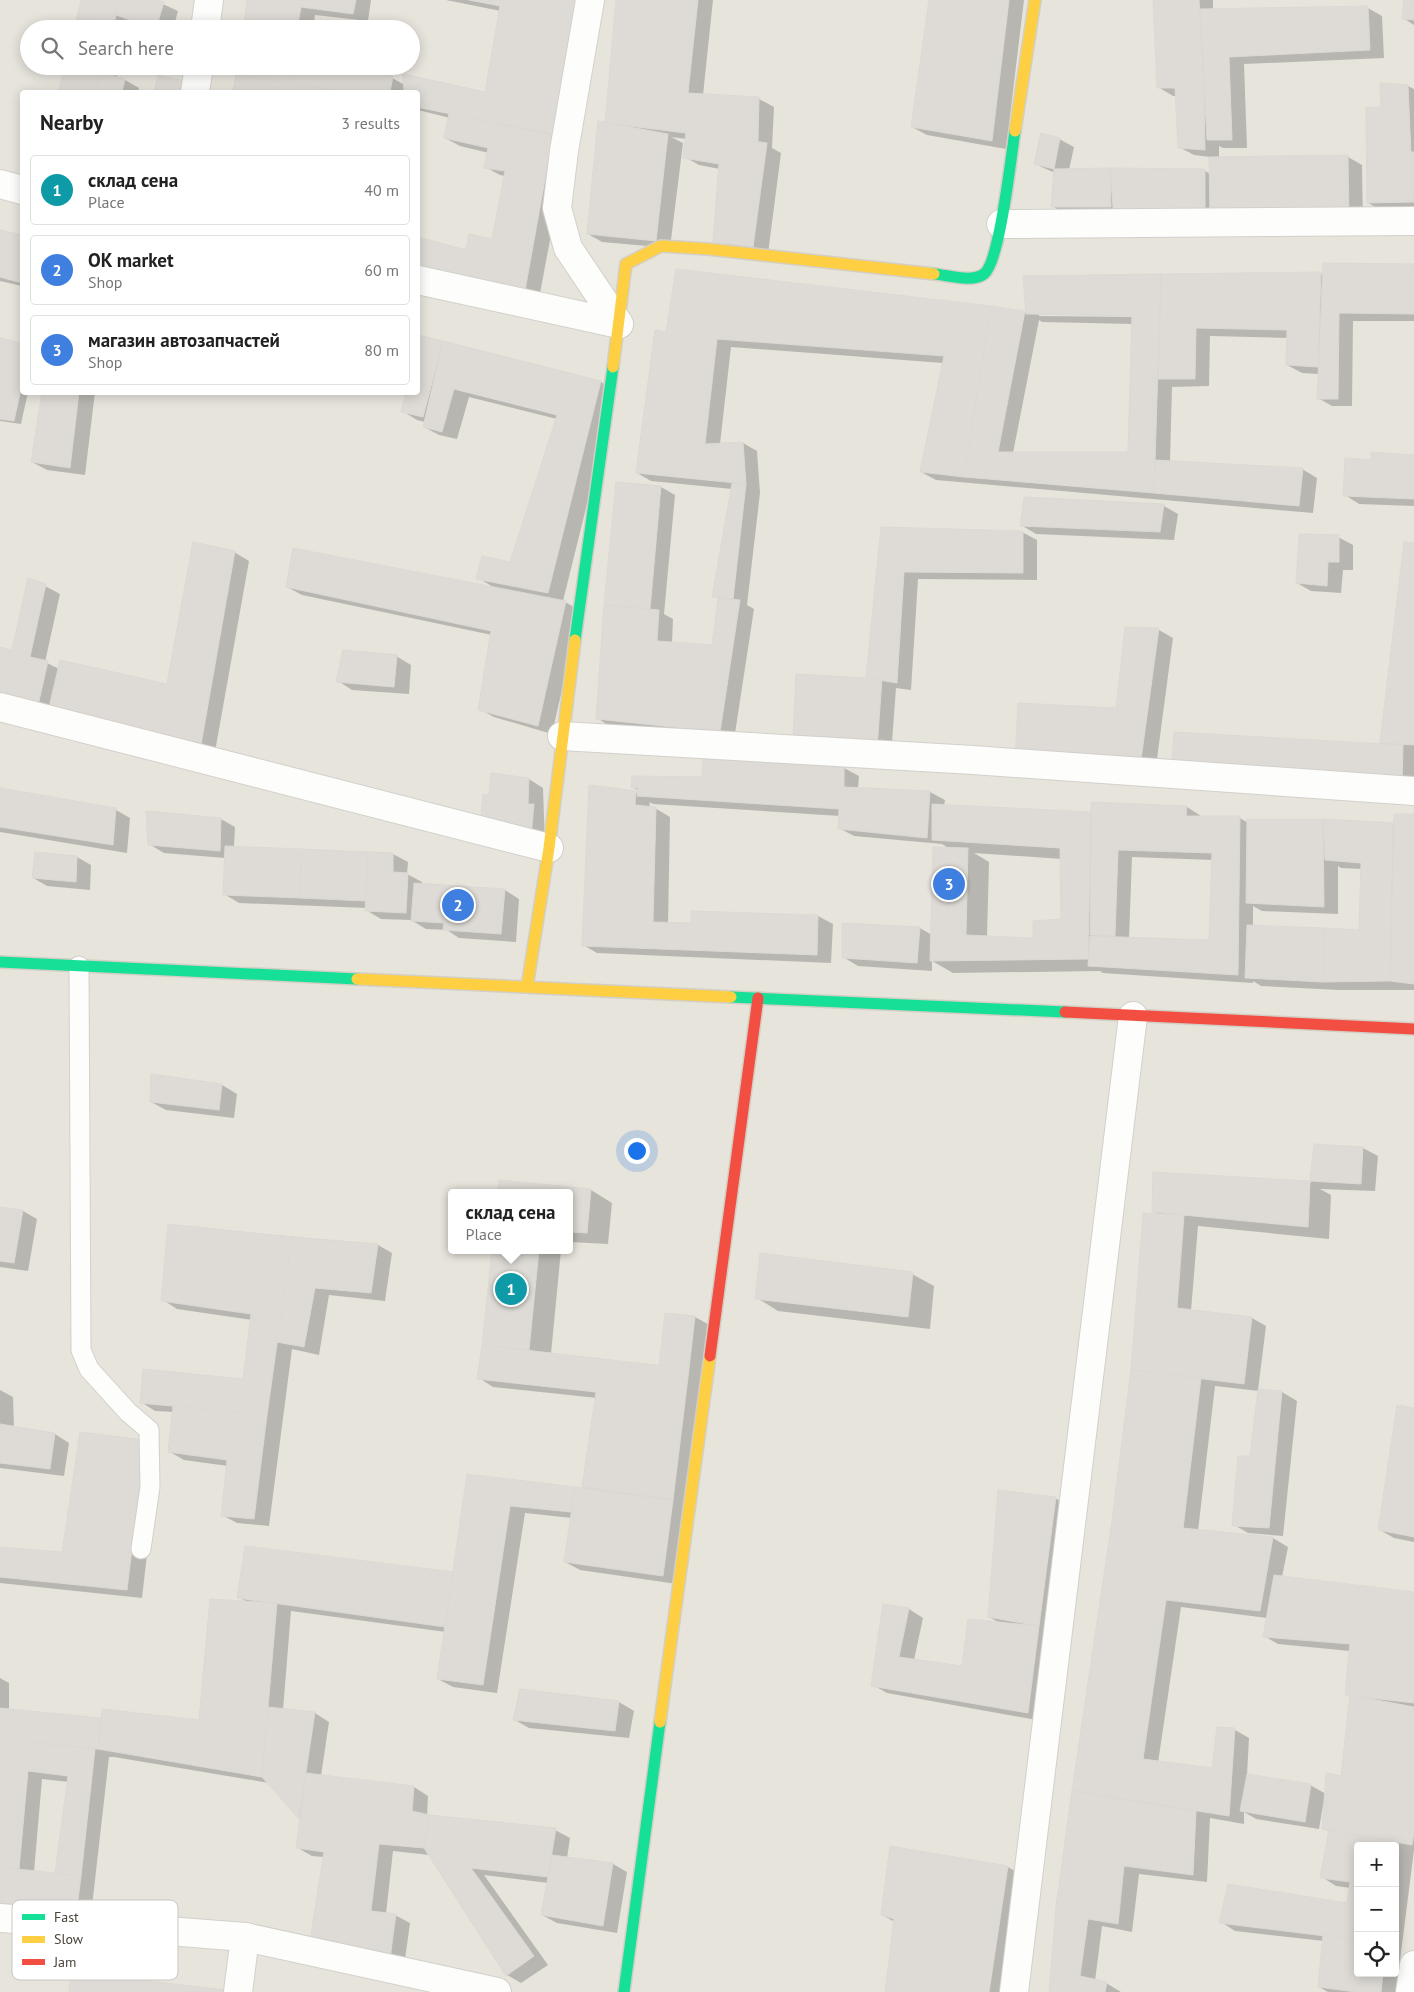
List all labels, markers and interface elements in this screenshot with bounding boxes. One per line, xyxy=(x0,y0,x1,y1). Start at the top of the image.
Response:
search box xyxy=(20,20,420,75)
icon: search xyxy=(38,34,66,62)
text: Search here xyxy=(78,36,174,60)
text: Nearby xyxy=(40,109,103,136)
text: 3 results xyxy=(341,113,400,133)
text: склад сена xyxy=(88,168,178,192)
text: 1 xyxy=(52,180,62,200)
text: 40 m xyxy=(364,180,399,200)
text: Place xyxy=(88,192,125,212)
text: OK market xyxy=(88,248,174,272)
text: 2 xyxy=(52,260,62,280)
text: 60 m xyxy=(364,260,399,280)
text: Shop xyxy=(88,272,122,292)
text: магазин автозапчастей xyxy=(88,328,280,352)
text: 3 xyxy=(52,340,62,360)
text: 80 m xyxy=(364,340,399,360)
text: Shop xyxy=(88,352,122,372)
pin: 3 xyxy=(933,865,965,903)
pin: 2 xyxy=(442,886,474,924)
your location xyxy=(624,1138,650,1164)
popup xyxy=(448,1189,573,1254)
text: склад сена xyxy=(465,1200,556,1224)
text: Place xyxy=(465,1224,502,1244)
pin: 1 xyxy=(495,1270,527,1308)
map controls xyxy=(1354,1842,1399,1977)
button: + xyxy=(1354,1842,1399,1887)
button: − xyxy=(1354,1887,1399,1932)
legend xyxy=(12,1900,178,1980)
text: Fast xyxy=(54,1908,79,1926)
text: Slow xyxy=(54,1930,84,1948)
button: locate xyxy=(1354,1932,1399,1977)
text: Jam xyxy=(53,1953,76,1971)

